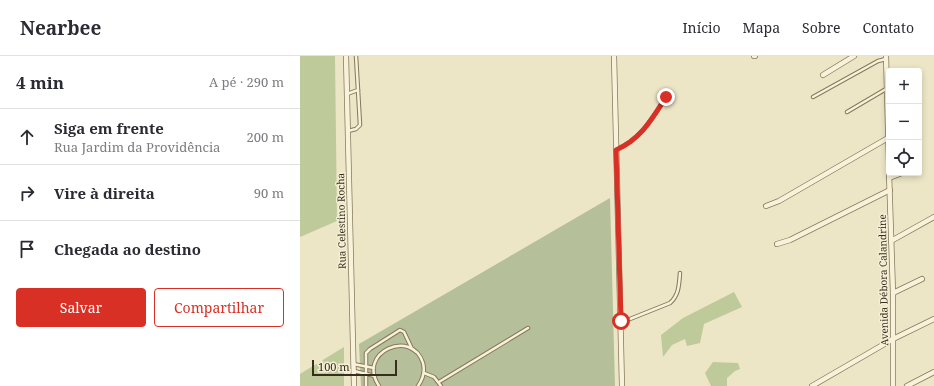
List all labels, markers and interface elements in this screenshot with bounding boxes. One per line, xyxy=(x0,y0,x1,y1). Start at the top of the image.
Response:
text: Nearbee xyxy=(20,15,101,41)
text: Início xyxy=(682,18,721,37)
text: Mapa xyxy=(743,18,780,37)
text: Sobre xyxy=(802,18,840,37)
text: Contato xyxy=(862,18,914,37)
map controls xyxy=(886,68,922,176)
button: + xyxy=(886,68,922,104)
text: 4 min xyxy=(16,71,64,94)
text: A pé · 290 m xyxy=(209,73,284,91)
route end xyxy=(657,88,675,106)
button: − xyxy=(886,104,922,140)
text: Siga em frente xyxy=(54,118,164,138)
icon: ahead xyxy=(16,126,38,148)
text: 200 m xyxy=(247,128,284,146)
text: Rua Jardim da Providência xyxy=(54,138,220,156)
button: locate xyxy=(886,140,922,176)
street label: Rua Celestino Rocha xyxy=(333,172,349,269)
icon: right xyxy=(16,182,38,204)
text: Vire à direita xyxy=(54,183,155,203)
text: 90 m xyxy=(254,184,284,202)
street label: Avenida Débora Calandrine xyxy=(875,214,891,346)
icon: arrive xyxy=(16,238,38,260)
text: Chegada ao destino xyxy=(54,239,201,259)
button: Salvar xyxy=(16,288,146,327)
button: Compartilhar xyxy=(154,288,284,327)
route start xyxy=(612,312,630,330)
scale bar xyxy=(312,358,397,377)
text: 100 m xyxy=(318,359,350,374)

